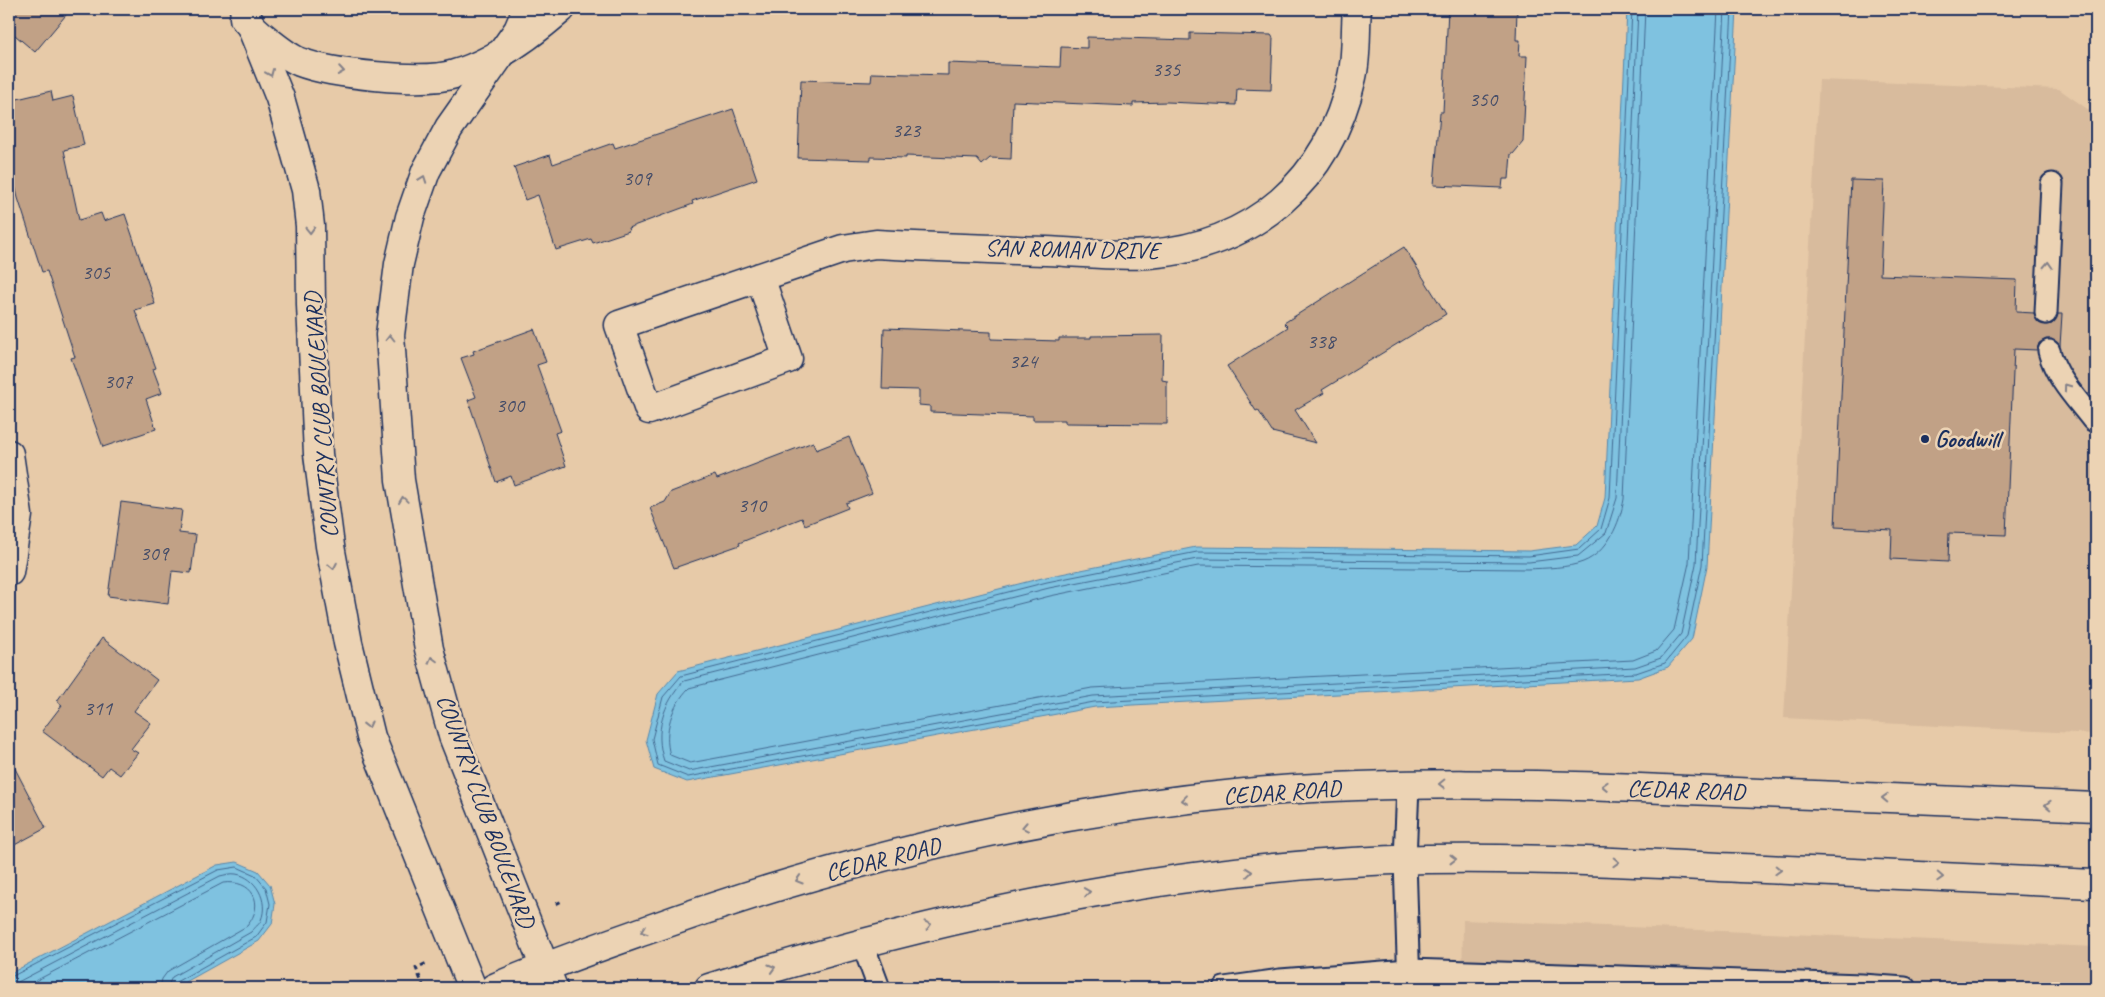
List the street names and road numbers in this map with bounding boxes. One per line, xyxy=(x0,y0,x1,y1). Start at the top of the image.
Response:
street label: SAN ROMAN DRIVE xyxy=(984,232,1162,266)
street label: COUNTRY CLUB BOULEVARD xyxy=(297,289,345,539)
street label: COUNTRY CLUB BOULEVARD xyxy=(430,690,543,934)
street label: CEDAR ROAD xyxy=(1222,773,1344,811)
street label: CEDAR ROAD xyxy=(1627,773,1747,807)
street label: CEDAR ROAD xyxy=(822,830,946,888)

